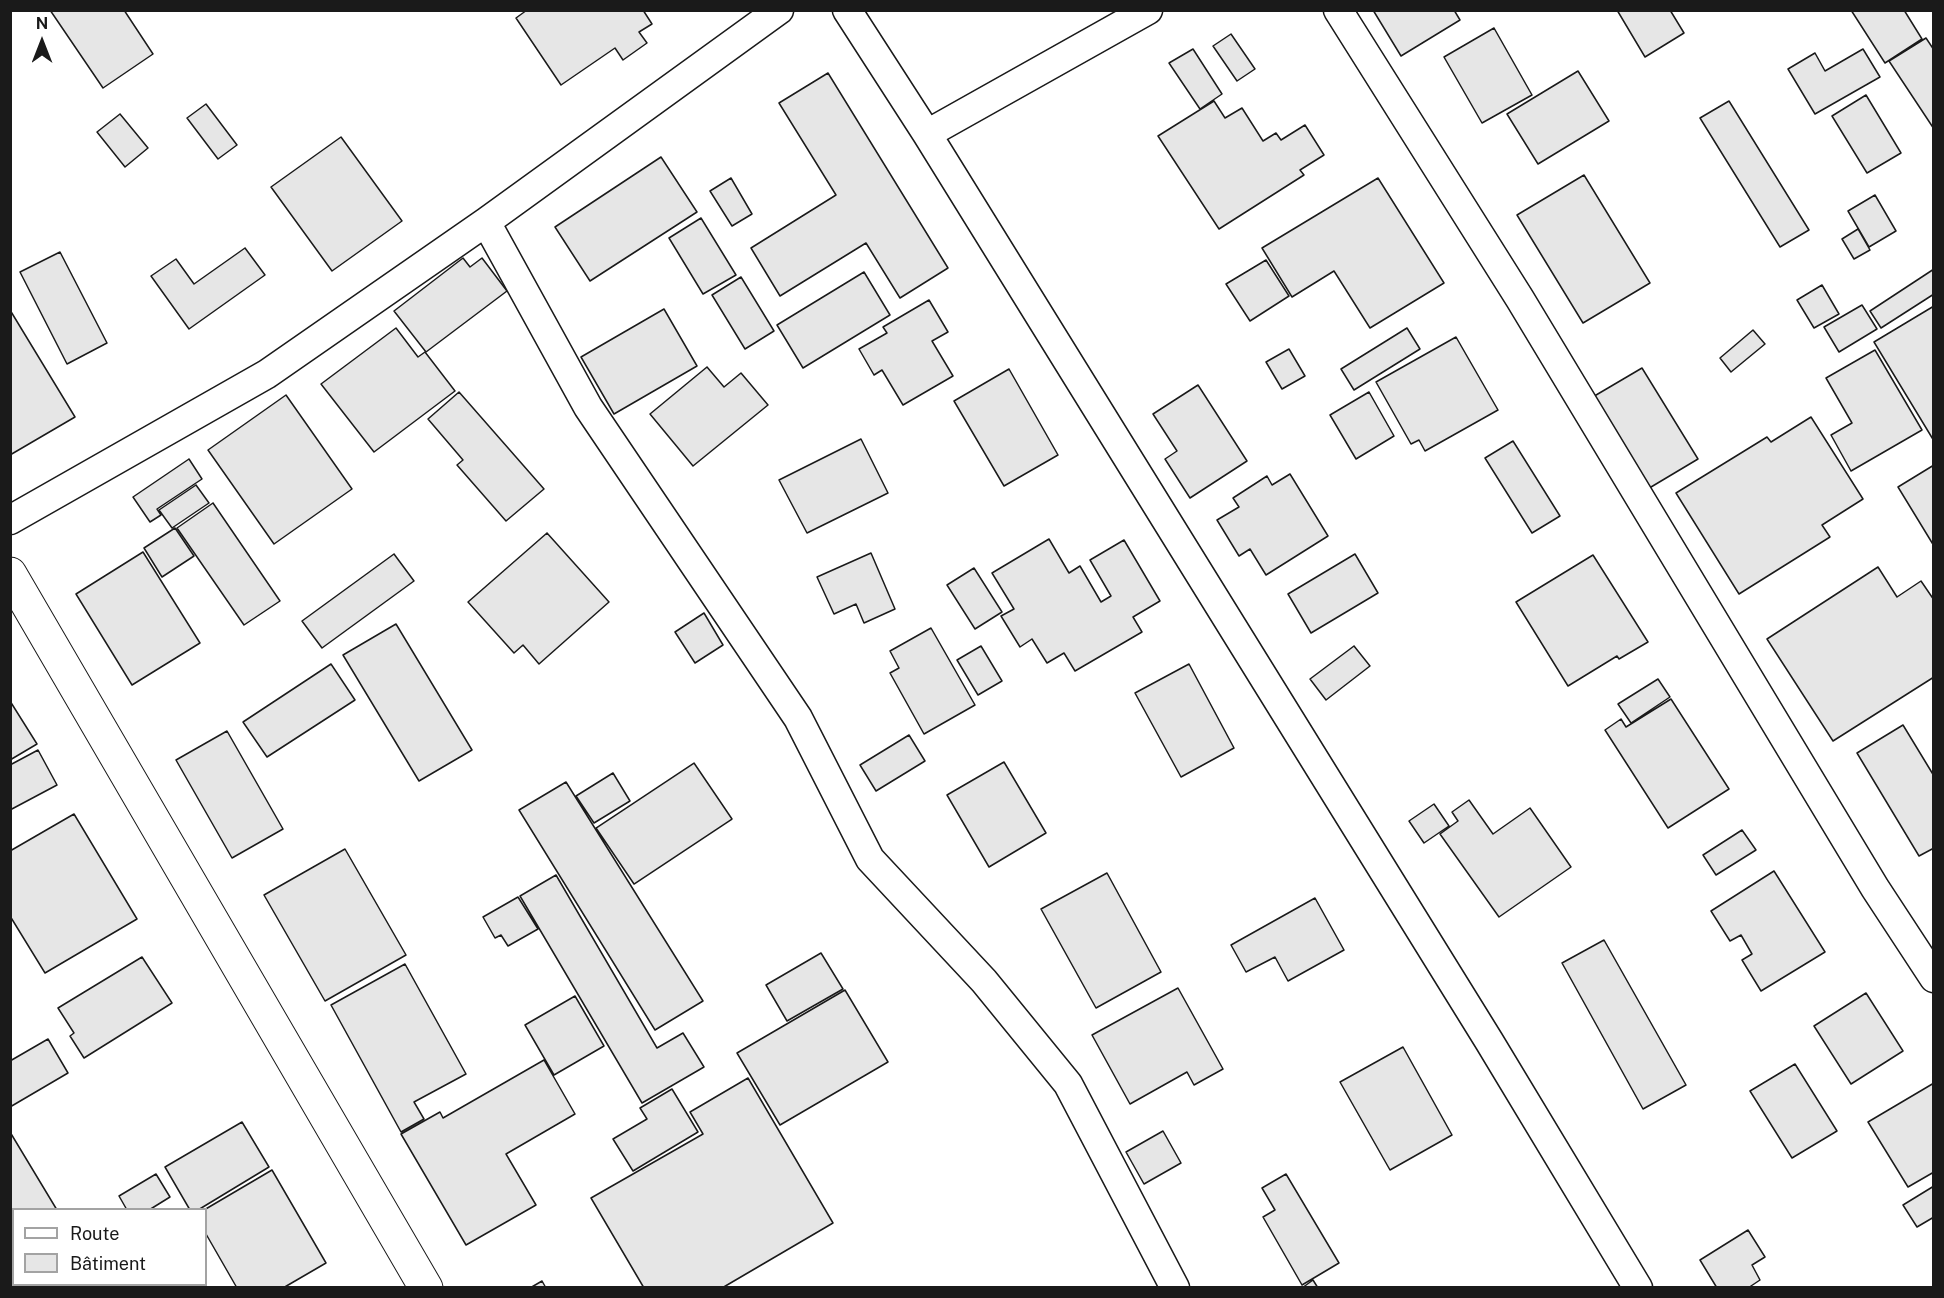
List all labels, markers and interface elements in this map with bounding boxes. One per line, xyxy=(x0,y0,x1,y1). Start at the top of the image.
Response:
north arrow xyxy=(12,12,72,72)
text: N xyxy=(36,14,48,33)
legend xyxy=(12,1208,207,1286)
text: Route xyxy=(70,1223,119,1244)
text: Bâtiment xyxy=(70,1253,146,1274)

